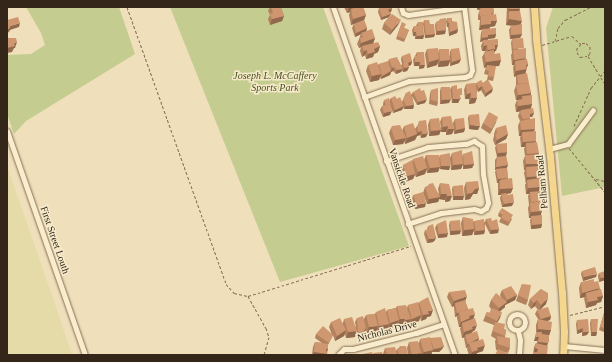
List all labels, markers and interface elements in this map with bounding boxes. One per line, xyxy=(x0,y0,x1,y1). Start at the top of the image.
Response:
park label: Joseph L. McCaffery Sports Park xyxy=(233,69,317,92)
street label: Vansickle Road xyxy=(386,147,418,209)
street label: Pelham Road xyxy=(534,155,550,209)
street label: First Street Louth xyxy=(38,205,72,275)
street label: Nicholas Drive xyxy=(356,318,418,344)

